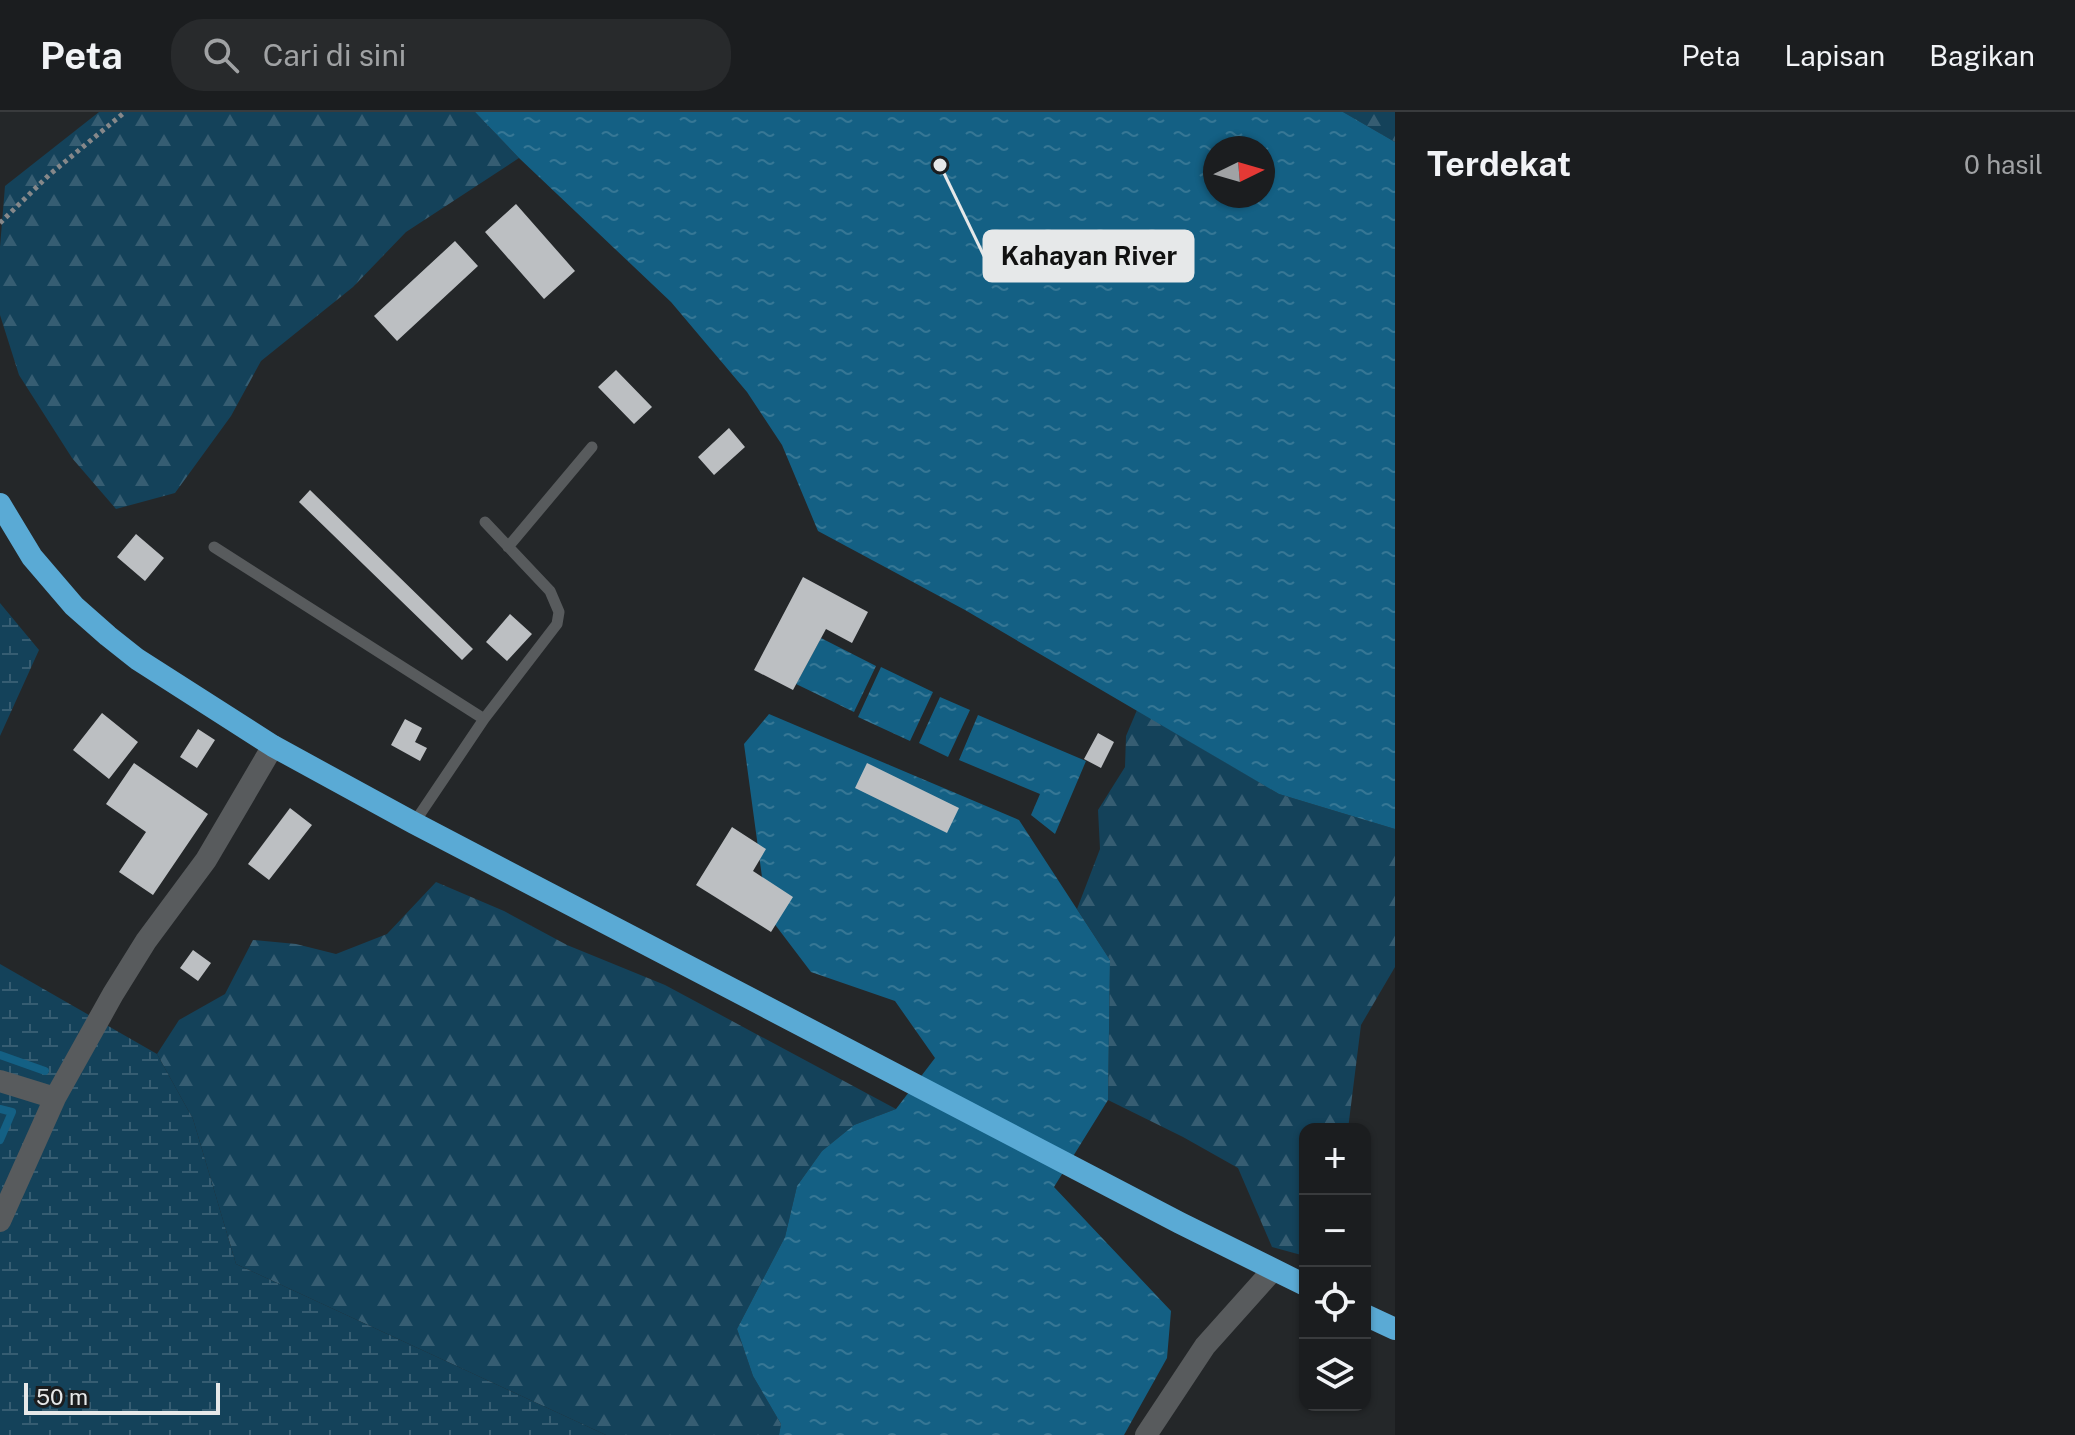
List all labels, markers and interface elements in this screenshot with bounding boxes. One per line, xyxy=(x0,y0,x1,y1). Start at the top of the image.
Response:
search box xyxy=(171,19,731,91)
text: Peta xyxy=(40,33,123,78)
icon: search xyxy=(199,33,243,77)
text: Cari di sini xyxy=(263,37,406,73)
text: Peta xyxy=(1681,39,1741,72)
text: Lapisan xyxy=(1785,39,1885,72)
text: Bagikan xyxy=(1929,39,2035,72)
north arrow xyxy=(1203,136,1275,208)
text: Terdekat xyxy=(1427,144,1571,184)
text: 0 hasil xyxy=(1964,149,2043,180)
callout: Kahayan River xyxy=(984,231,1193,281)
text: Kahayan River xyxy=(1001,240,1178,271)
map controls xyxy=(1299,1123,1371,1411)
button: + xyxy=(1299,1123,1371,1195)
button: − xyxy=(1299,1195,1371,1267)
button: locate xyxy=(1299,1267,1371,1339)
button: layers xyxy=(1299,1339,1371,1411)
scale bar xyxy=(24,1379,220,1415)
text: 50 m xyxy=(36,1384,88,1410)

